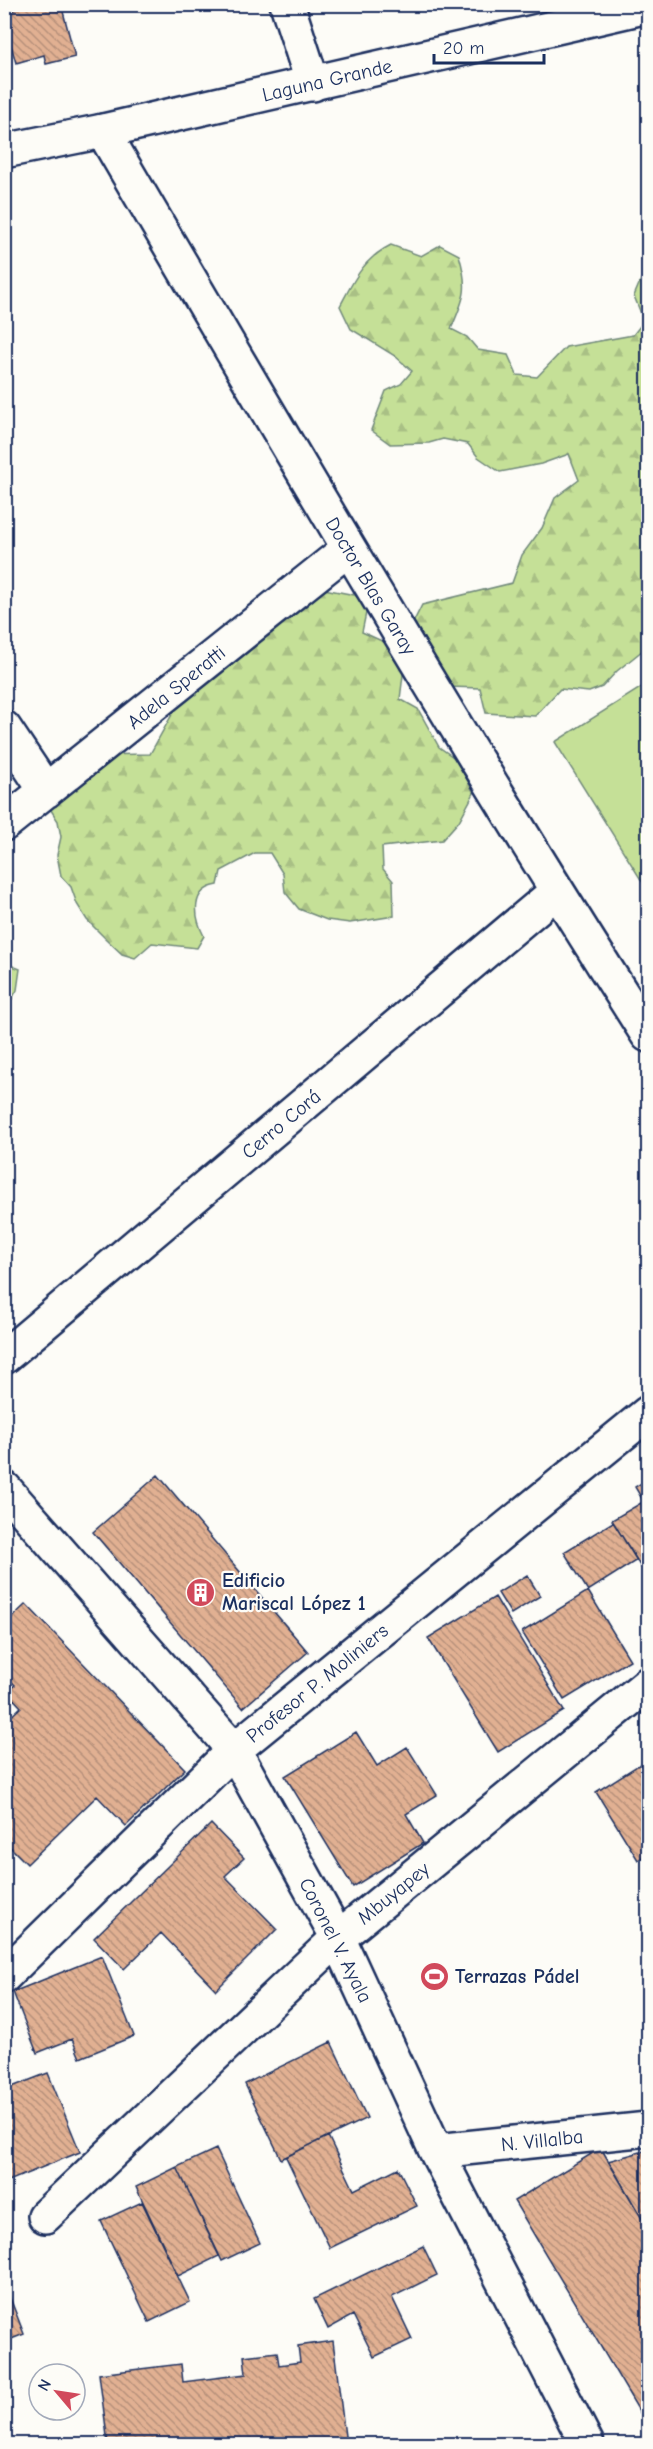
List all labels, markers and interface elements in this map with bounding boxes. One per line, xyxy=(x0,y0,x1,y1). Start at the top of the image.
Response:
scale bar xyxy=(434,27,544,65)
text: 20 m xyxy=(443,38,484,59)
street label: Laguna Grande xyxy=(260,54,394,107)
street label: Doctor Blas Garay xyxy=(320,513,421,659)
street label: Adela Speratti xyxy=(123,641,230,734)
street label: Cerro Corá xyxy=(237,1085,325,1164)
place label: Edificio Mariscal López 1 xyxy=(222,1569,366,1615)
building icon: Edificio Mariscal López 1 xyxy=(185,1576,217,1608)
street label: Profesor P. Moliniers xyxy=(242,1619,393,1748)
street label: Mbuyapey xyxy=(353,1857,434,1929)
street label: Coronel V. Ayala xyxy=(294,1874,377,2006)
sports icon: Terrazas Pádel xyxy=(418,1960,450,1992)
place label: Terrazas Pádel xyxy=(455,1965,580,1988)
street label: N. Villalba xyxy=(500,2125,584,2156)
north arrow xyxy=(27,2362,87,2422)
text: N xyxy=(34,2376,55,2394)

